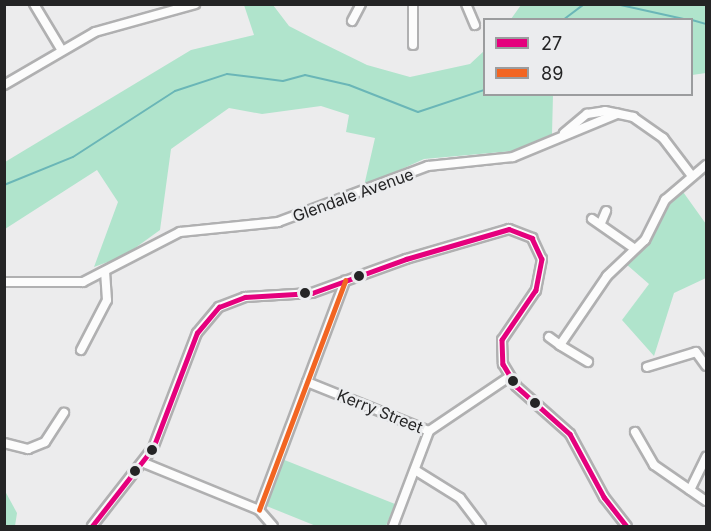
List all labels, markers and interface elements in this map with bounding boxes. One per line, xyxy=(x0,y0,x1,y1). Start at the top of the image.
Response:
legend xyxy=(483,18,693,96)
text: 27 xyxy=(541,33,562,54)
text: 89 xyxy=(541,63,563,84)
street label: Glendale Avenue xyxy=(290,164,416,226)
unlabelled marker xyxy=(353,270,365,282)
unlabelled marker xyxy=(299,287,311,299)
unlabelled marker xyxy=(507,375,519,387)
street label: Kerry Street xyxy=(334,385,426,437)
unlabelled marker xyxy=(529,397,541,409)
unlabelled marker xyxy=(146,444,158,456)
unlabelled marker xyxy=(129,465,141,477)

